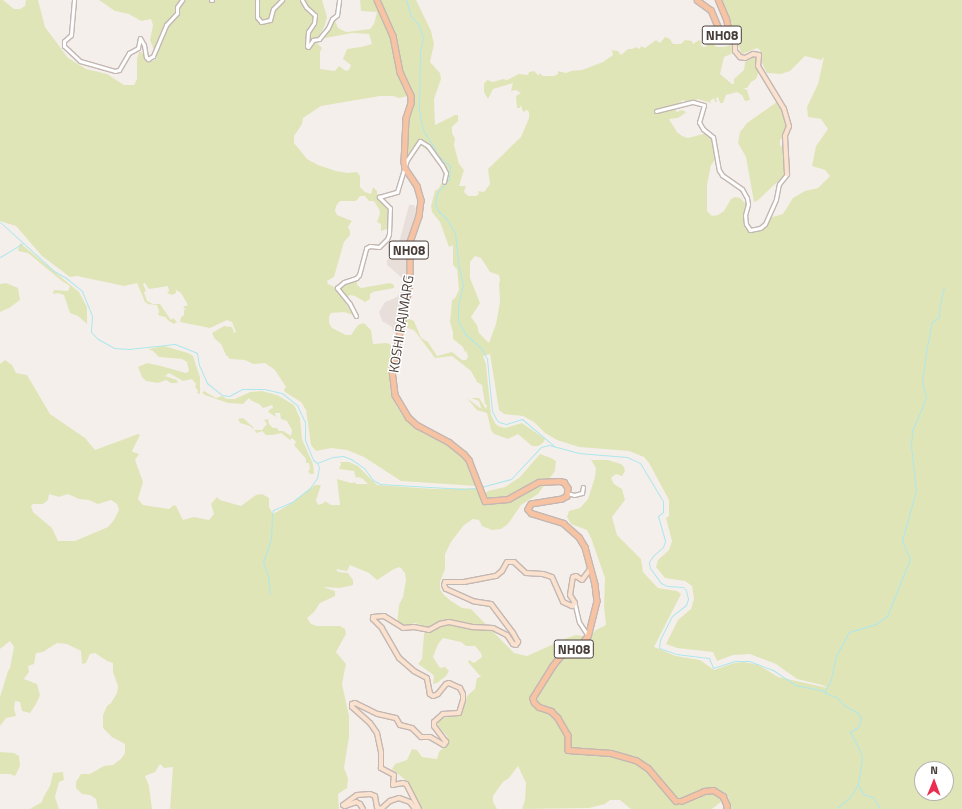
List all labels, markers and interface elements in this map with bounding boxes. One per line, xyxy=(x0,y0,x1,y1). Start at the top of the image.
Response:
road number: NH08 xyxy=(701,24,743,46)
road number: NH08 xyxy=(388,239,430,261)
street label: KOSHI RAJMARG xyxy=(385,274,417,374)
road number: NH08 xyxy=(553,638,595,660)
north arrow xyxy=(914,761,954,801)
text: N xyxy=(930,762,938,778)

